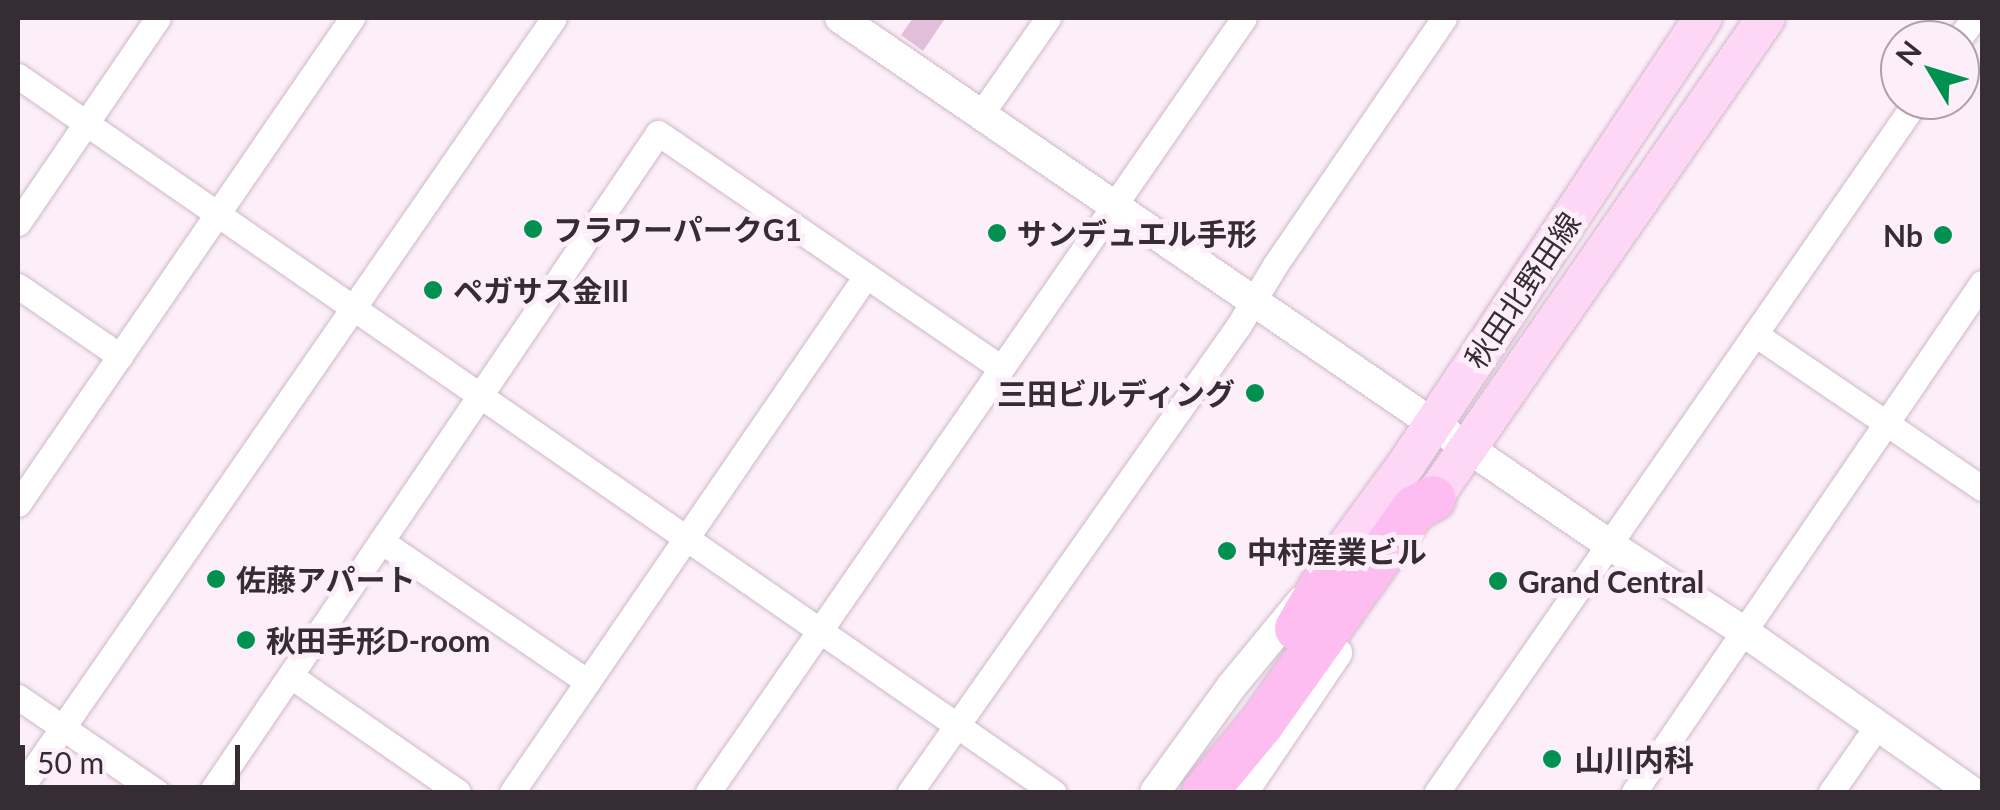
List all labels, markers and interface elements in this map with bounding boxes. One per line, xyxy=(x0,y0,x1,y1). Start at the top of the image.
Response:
north arrow xyxy=(1880,20,1980,120)
text: N xyxy=(1888,34,1928,72)
street label: 秋田北野田線 xyxy=(1457,205,1587,375)
place label: フラワーパークG1 xyxy=(553,211,802,247)
place label: サンデュエル手形 xyxy=(1017,215,1257,251)
place label: Nb xyxy=(1883,217,1923,253)
marker: フラワーパークG1 xyxy=(522,218,544,240)
marker: サンデュエル手形 xyxy=(986,222,1008,244)
marker: Nb xyxy=(1932,224,1954,246)
place label: ペガサス金III xyxy=(453,272,630,308)
marker: ペガサス金III xyxy=(422,279,444,301)
place label: 三田ビルディング xyxy=(995,375,1235,411)
marker: 三田ビルディング xyxy=(1244,382,1266,404)
place label: 中村産業ビル xyxy=(1247,533,1427,569)
marker: 中村産業ビル xyxy=(1216,540,1238,562)
place label: 佐藤アパート xyxy=(236,561,416,597)
place label: Grand Central xyxy=(1518,563,1704,599)
marker: 佐藤アパート xyxy=(205,568,227,590)
marker: Grand Central xyxy=(1487,570,1509,592)
place label: 秋田手形D-room xyxy=(266,622,490,658)
marker: 秋田手形D-room xyxy=(235,629,257,651)
scale bar xyxy=(25,725,245,787)
place label: 山川内科 xyxy=(1574,741,1694,777)
text: 50 m xyxy=(37,744,104,780)
marker: 山川内科 xyxy=(1539,746,1565,772)

